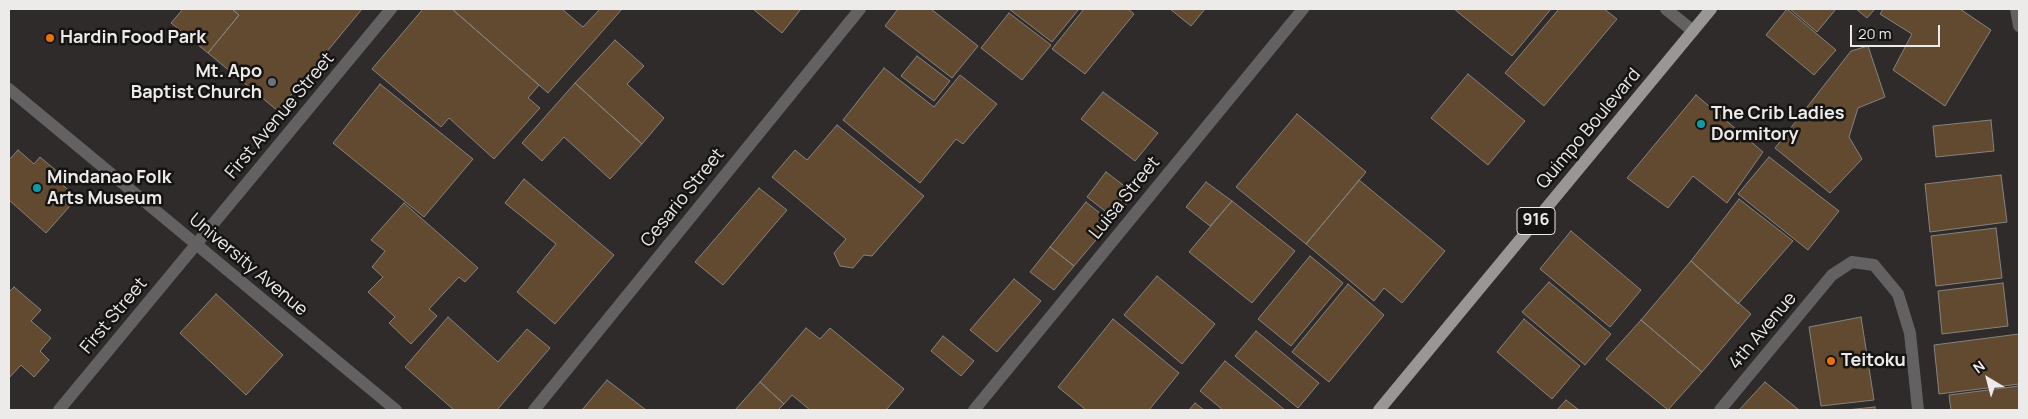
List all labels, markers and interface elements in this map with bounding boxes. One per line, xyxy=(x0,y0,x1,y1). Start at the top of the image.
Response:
scale bar xyxy=(1853,15,1943,47)
text: 20 m xyxy=(1858,23,1891,44)
place label: Hardin Food Park xyxy=(60,27,206,49)
marker: Hardin Food Park xyxy=(44,32,56,44)
street label: First Avenue Street xyxy=(221,49,339,183)
place label: Mt. Apo Baptist Church xyxy=(131,61,262,104)
street label: Quimpo Boulevard xyxy=(1532,64,1646,194)
marker: Mt. Apo Baptist Church xyxy=(266,76,278,88)
place label: The Crib Ladies Dormitory xyxy=(1711,103,1845,146)
marker: The Crib Ladies Dormitory xyxy=(1695,118,1707,130)
street label: Cesario Street xyxy=(637,144,729,252)
street label: Luisa Street xyxy=(1085,152,1165,244)
place label: Mindanao Folk Arts Museum xyxy=(47,167,171,210)
marker: Mindanao Folk Arts Museum xyxy=(31,182,43,194)
road number: 916 xyxy=(1517,208,1555,235)
street label: University Avenue xyxy=(184,209,312,321)
street label: First Street xyxy=(76,274,152,358)
street label: 4th Avenue xyxy=(1725,288,1801,374)
place label: Teitoku xyxy=(1841,350,1906,372)
north arrow xyxy=(1963,354,2013,404)
marker: Teitoku xyxy=(1825,355,1837,367)
text: N xyxy=(1969,356,1988,377)

